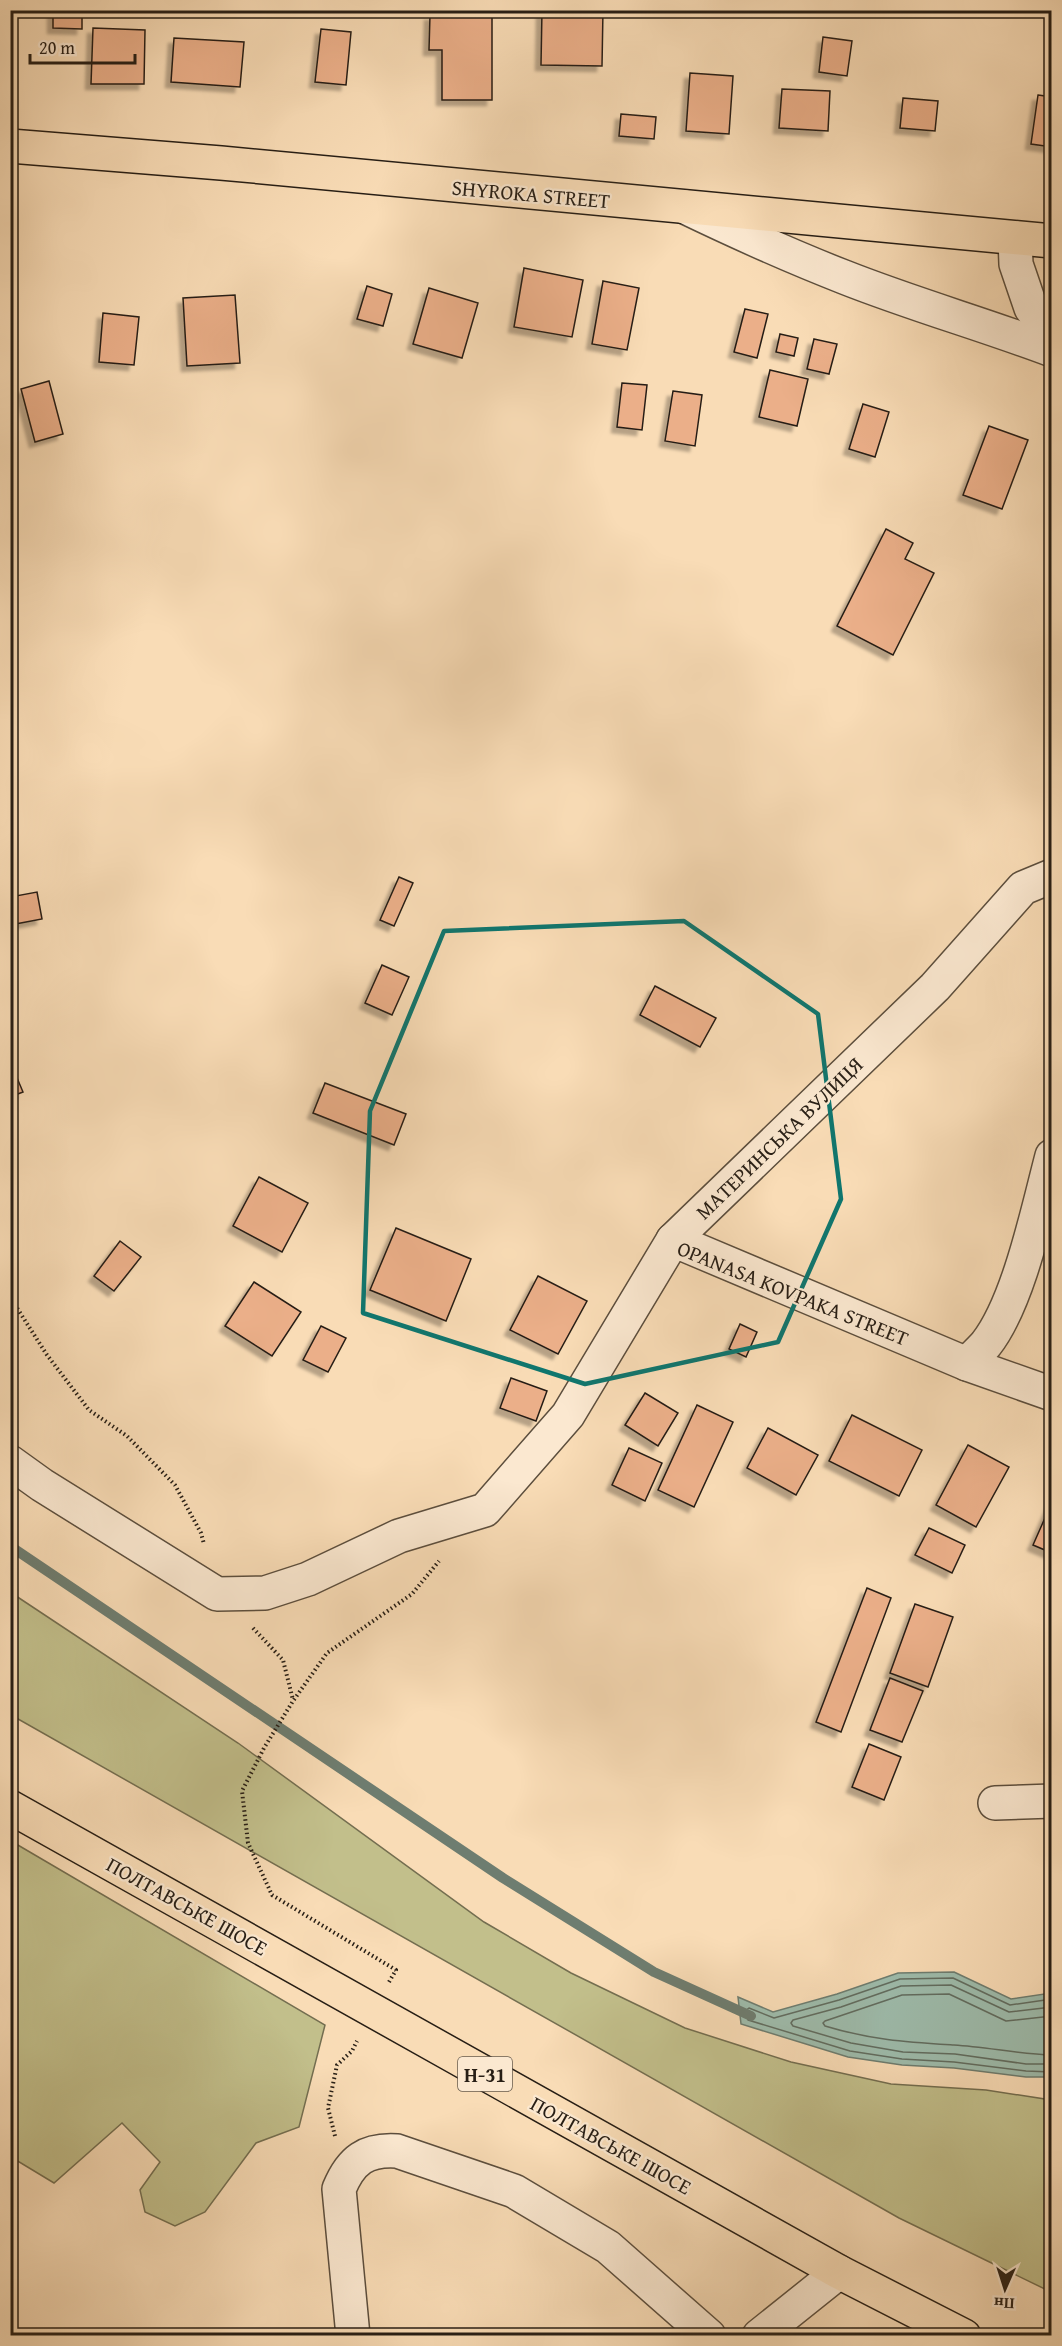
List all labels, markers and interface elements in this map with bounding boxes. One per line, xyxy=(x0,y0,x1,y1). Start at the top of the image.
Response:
scale bar xyxy=(30,27,135,65)
text: 20 m xyxy=(39,34,75,61)
street label: SHYROKA STREET xyxy=(451,172,612,216)
street label: МАТЕРИНСЬКА ВУЛИЦЯ xyxy=(688,1050,870,1226)
street label: OPANASA KOVPAKA STREET xyxy=(673,1232,914,1354)
street label: ПОЛТАВСЬКЕ ШОСЕ xyxy=(101,1849,273,1963)
road number: Н-31 xyxy=(458,2057,512,2091)
street label: ПОЛТАВСЬКЕ ШОСЕ xyxy=(525,2088,697,2202)
north arrow xyxy=(975,2259,1035,2319)
text: Пн xyxy=(993,2291,1015,2317)

